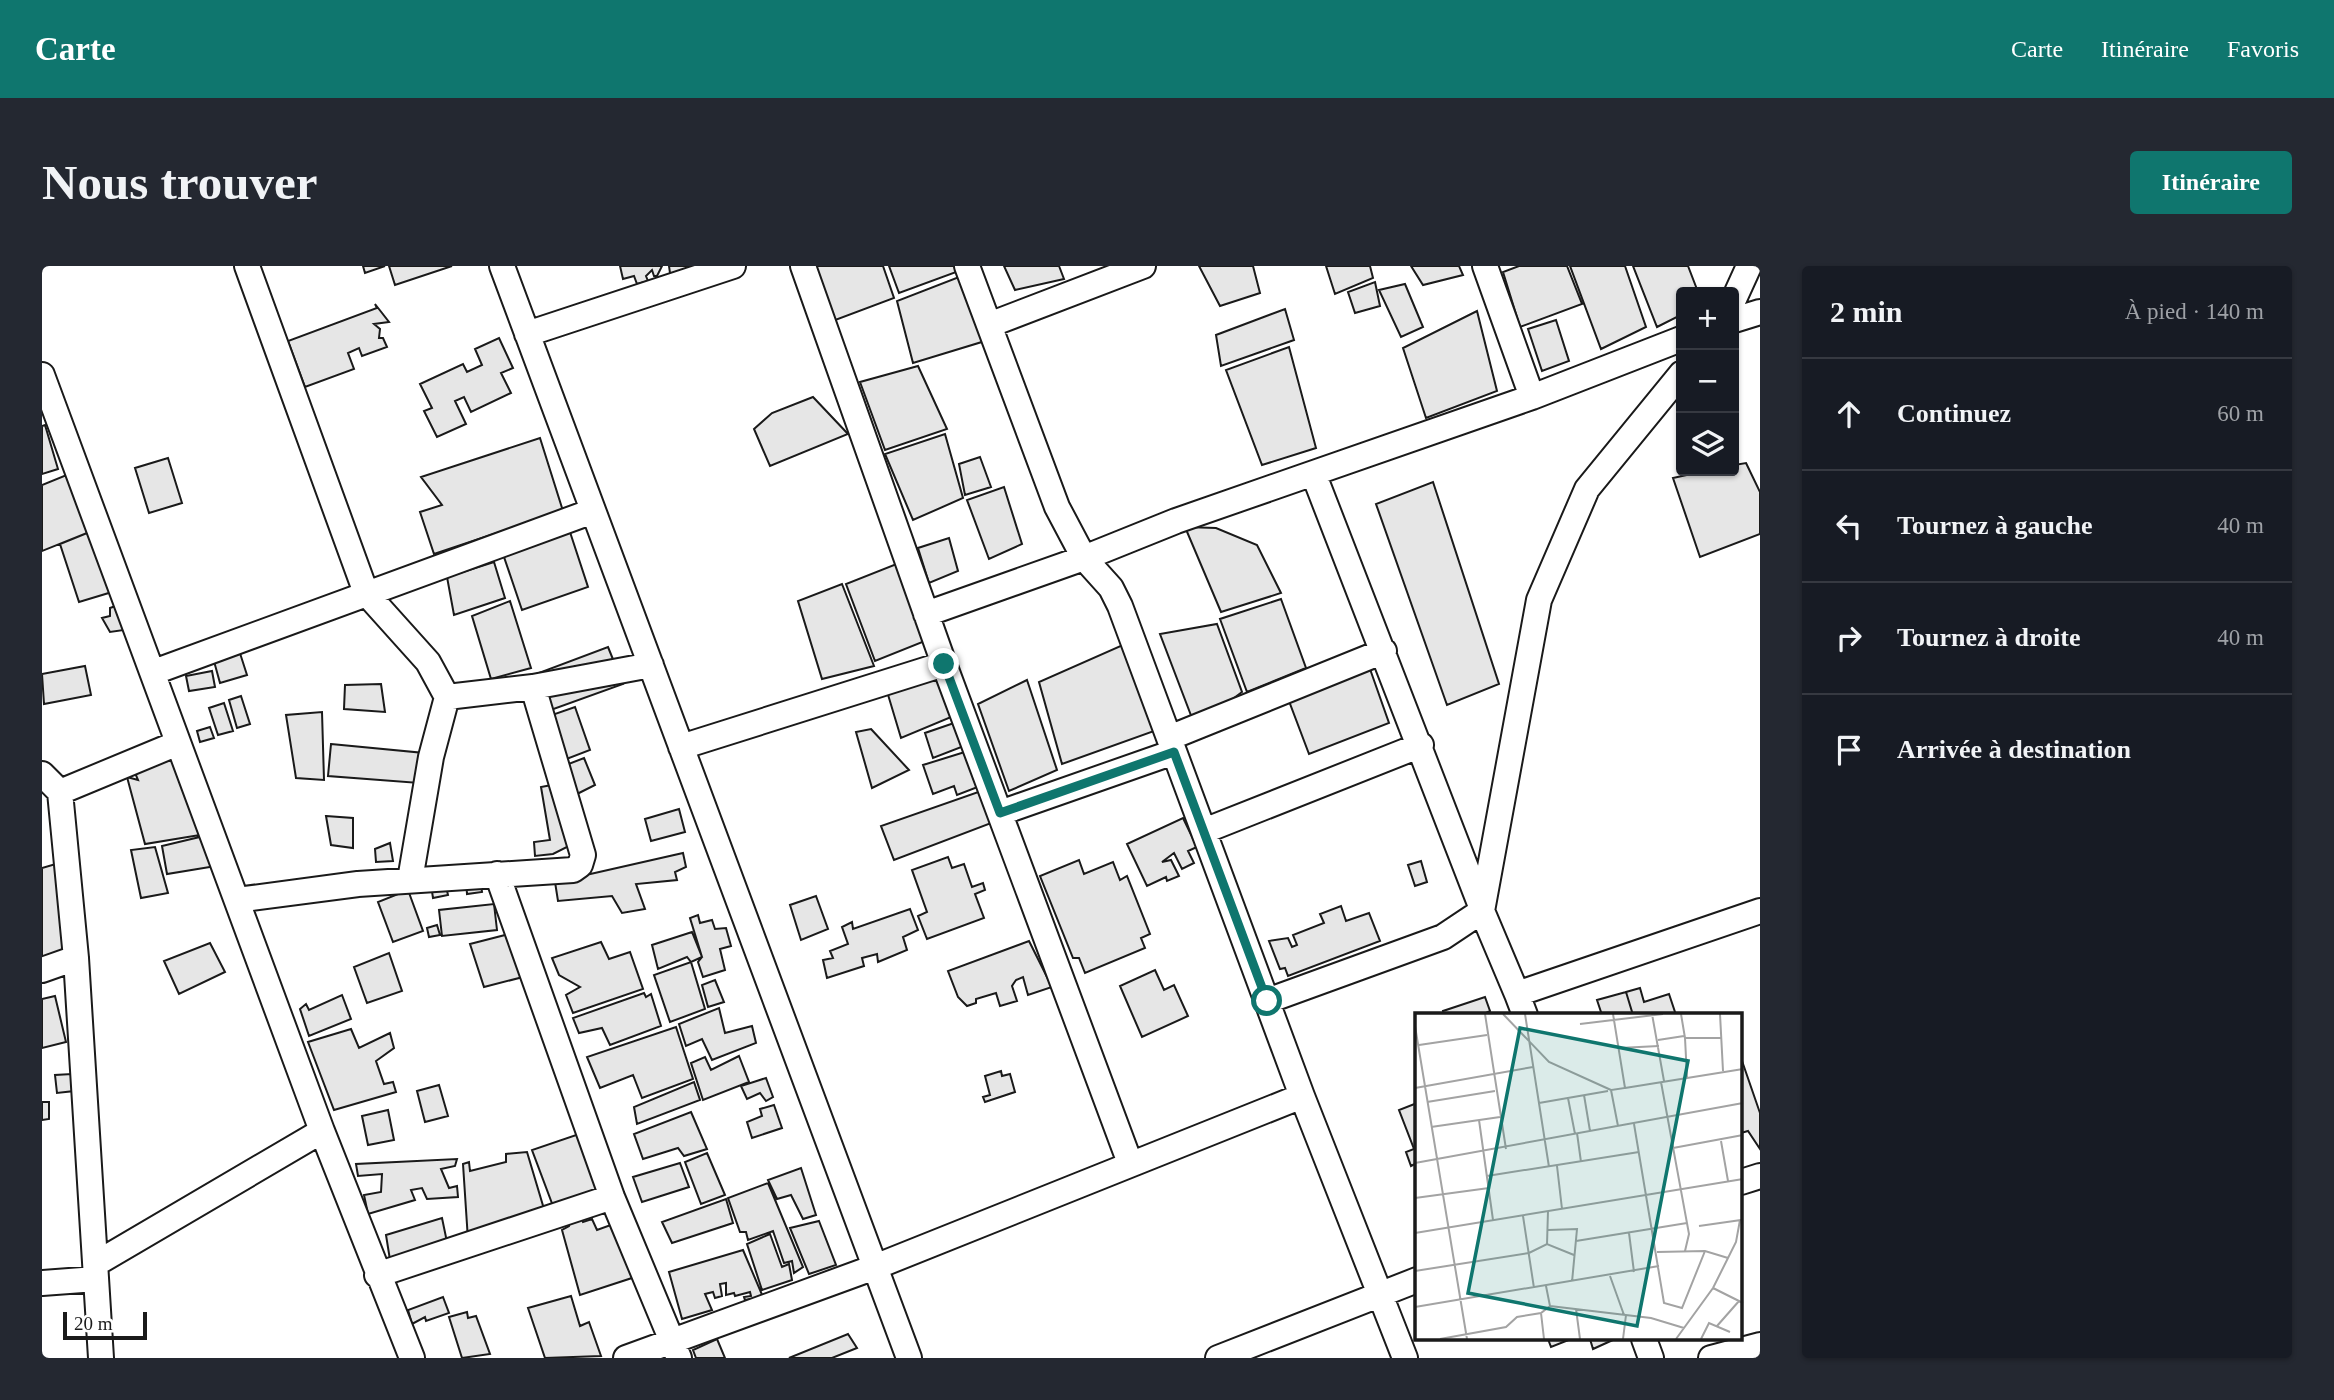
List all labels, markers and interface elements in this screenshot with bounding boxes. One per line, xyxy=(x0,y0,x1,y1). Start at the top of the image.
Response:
text: Carte xyxy=(35,31,116,67)
text: Carte xyxy=(2011,36,2063,62)
text: Itinéraire xyxy=(2101,36,2189,62)
text: Favoris xyxy=(2227,36,2299,62)
button: Itinéraire xyxy=(2130,151,2292,214)
text: Nous trouver xyxy=(42,155,317,210)
map controls xyxy=(1676,287,1739,476)
button: + xyxy=(1676,287,1739,350)
text: 2 min xyxy=(1830,295,1903,328)
text: À pied · 140 m xyxy=(2125,299,2264,324)
button: − xyxy=(1676,350,1739,413)
icon: ahead xyxy=(1830,395,1868,433)
text: Continuez xyxy=(1897,399,2011,428)
text: 60 m xyxy=(2217,401,2264,426)
button: layers xyxy=(1676,413,1739,476)
icon: left xyxy=(1830,507,1868,545)
text: Tournez à gauche xyxy=(1897,511,2093,540)
text: 40 m xyxy=(2217,513,2264,538)
icon: right xyxy=(1830,619,1868,657)
text: Tournez à droite xyxy=(1897,623,2080,652)
text: 40 m xyxy=(2217,625,2264,650)
route end xyxy=(928,648,959,679)
icon: arrive xyxy=(1830,731,1868,769)
text: Arrivée à destination xyxy=(1897,735,2131,764)
route start xyxy=(1251,985,1282,1016)
inset map xyxy=(1415,1013,1742,1340)
scale bar xyxy=(63,1309,147,1341)
text: 20 m xyxy=(74,1313,113,1334)

